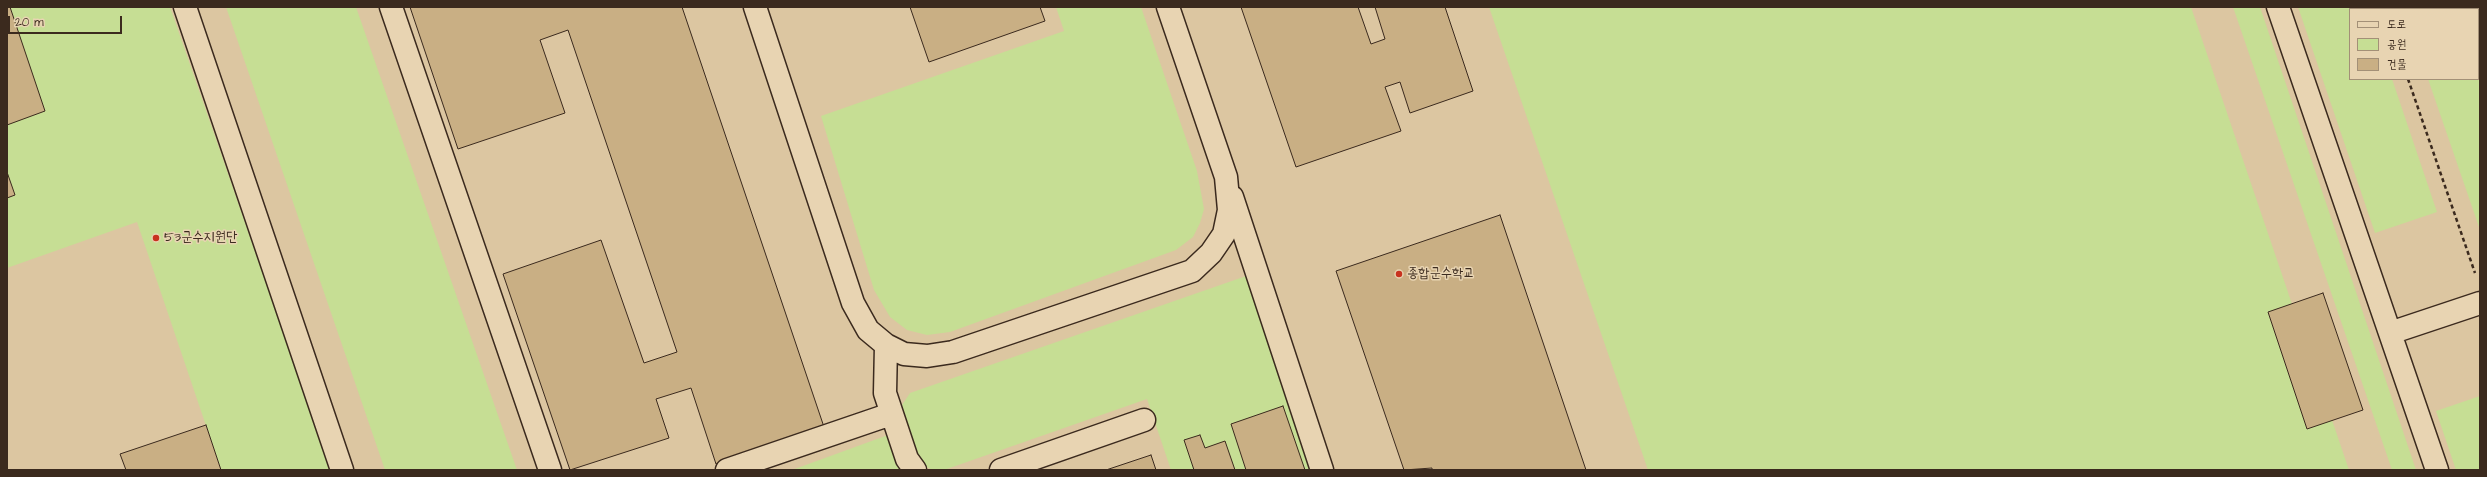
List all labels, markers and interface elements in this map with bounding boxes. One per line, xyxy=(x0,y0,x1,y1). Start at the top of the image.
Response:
scale bar xyxy=(10,8,124,34)
legend xyxy=(2349,8,2479,80)
text: 20 m xyxy=(15,14,44,31)
text: 도로 xyxy=(2387,16,2406,33)
text: 공원 xyxy=(2387,36,2406,53)
text: 건물 xyxy=(2387,56,2406,73)
place label: 53군수지원단 xyxy=(164,230,237,246)
marker: 53군수지원단 xyxy=(151,233,161,243)
place label: 종합군수학교 xyxy=(1407,266,1475,282)
marker: 종합군수학교 xyxy=(1394,269,1404,279)

